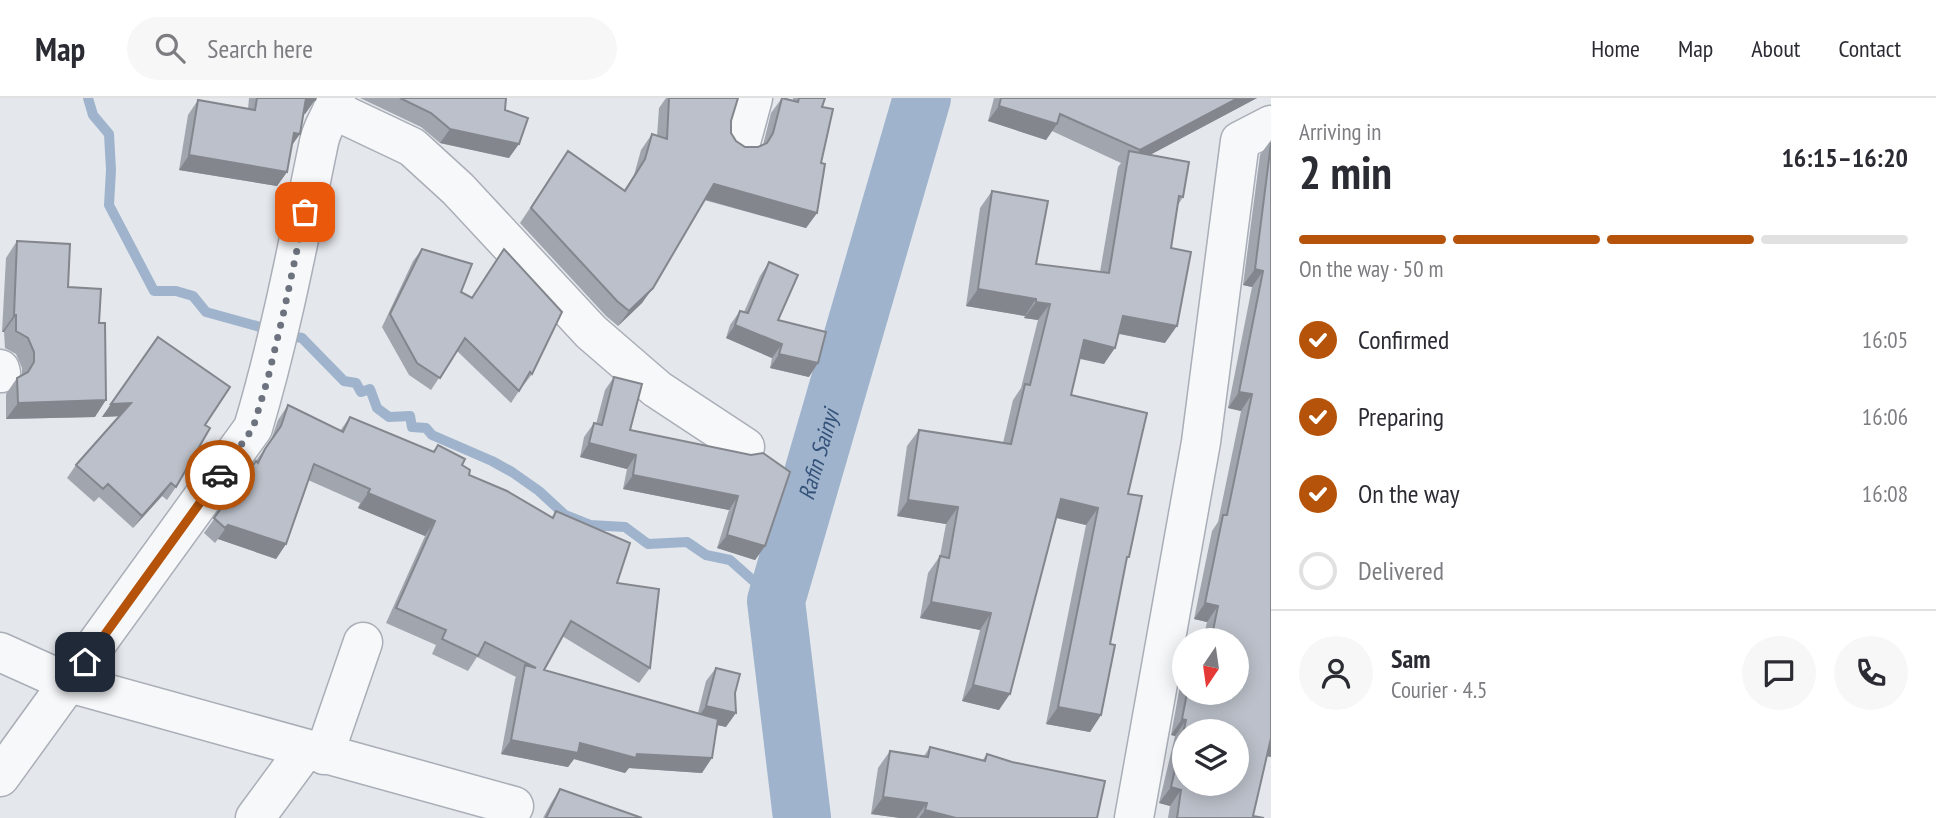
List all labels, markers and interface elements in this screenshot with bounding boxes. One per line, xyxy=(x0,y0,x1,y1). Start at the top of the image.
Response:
search box xyxy=(127,17,617,80)
text: Map xyxy=(35,27,85,70)
icon: search xyxy=(151,29,189,67)
text: Search here xyxy=(207,32,313,65)
text: Home xyxy=(1591,33,1640,64)
text: Map xyxy=(1678,33,1713,64)
text: About xyxy=(1751,33,1800,64)
text: Contact xyxy=(1838,33,1901,64)
text: Arriving in xyxy=(1299,117,1381,146)
text: 16:15–16:20 xyxy=(1781,141,1908,174)
text: 2 min xyxy=(1299,142,1392,202)
pin xyxy=(275,182,335,242)
icon: bag xyxy=(286,193,324,231)
text: On the way · 50 m xyxy=(1299,254,1443,283)
icon: check xyxy=(1299,321,1337,359)
text: Confirmed xyxy=(1358,323,1449,356)
text: 16:05 xyxy=(1862,325,1908,354)
icon: check xyxy=(1299,398,1337,436)
text: Preparing xyxy=(1358,400,1444,433)
text: 16:06 xyxy=(1862,402,1908,431)
water label: Rafin Sainyi xyxy=(791,403,846,503)
courier xyxy=(185,440,255,510)
icon: car xyxy=(201,456,239,494)
icon: check xyxy=(1299,475,1337,513)
text: On the way xyxy=(1358,477,1460,510)
text: 16:08 xyxy=(1862,479,1908,508)
text: Delivered xyxy=(1358,554,1444,587)
north arrow xyxy=(1172,628,1250,705)
map controls xyxy=(1172,628,1249,796)
pin xyxy=(55,632,115,692)
button: person xyxy=(1299,636,1373,710)
button: chat xyxy=(1742,636,1816,710)
button: phone xyxy=(1834,636,1908,710)
text: Sam xyxy=(1391,642,1430,675)
icon: home xyxy=(66,643,104,681)
text: Courier · 4.5 xyxy=(1391,675,1487,704)
button: layers xyxy=(1172,719,1249,796)

